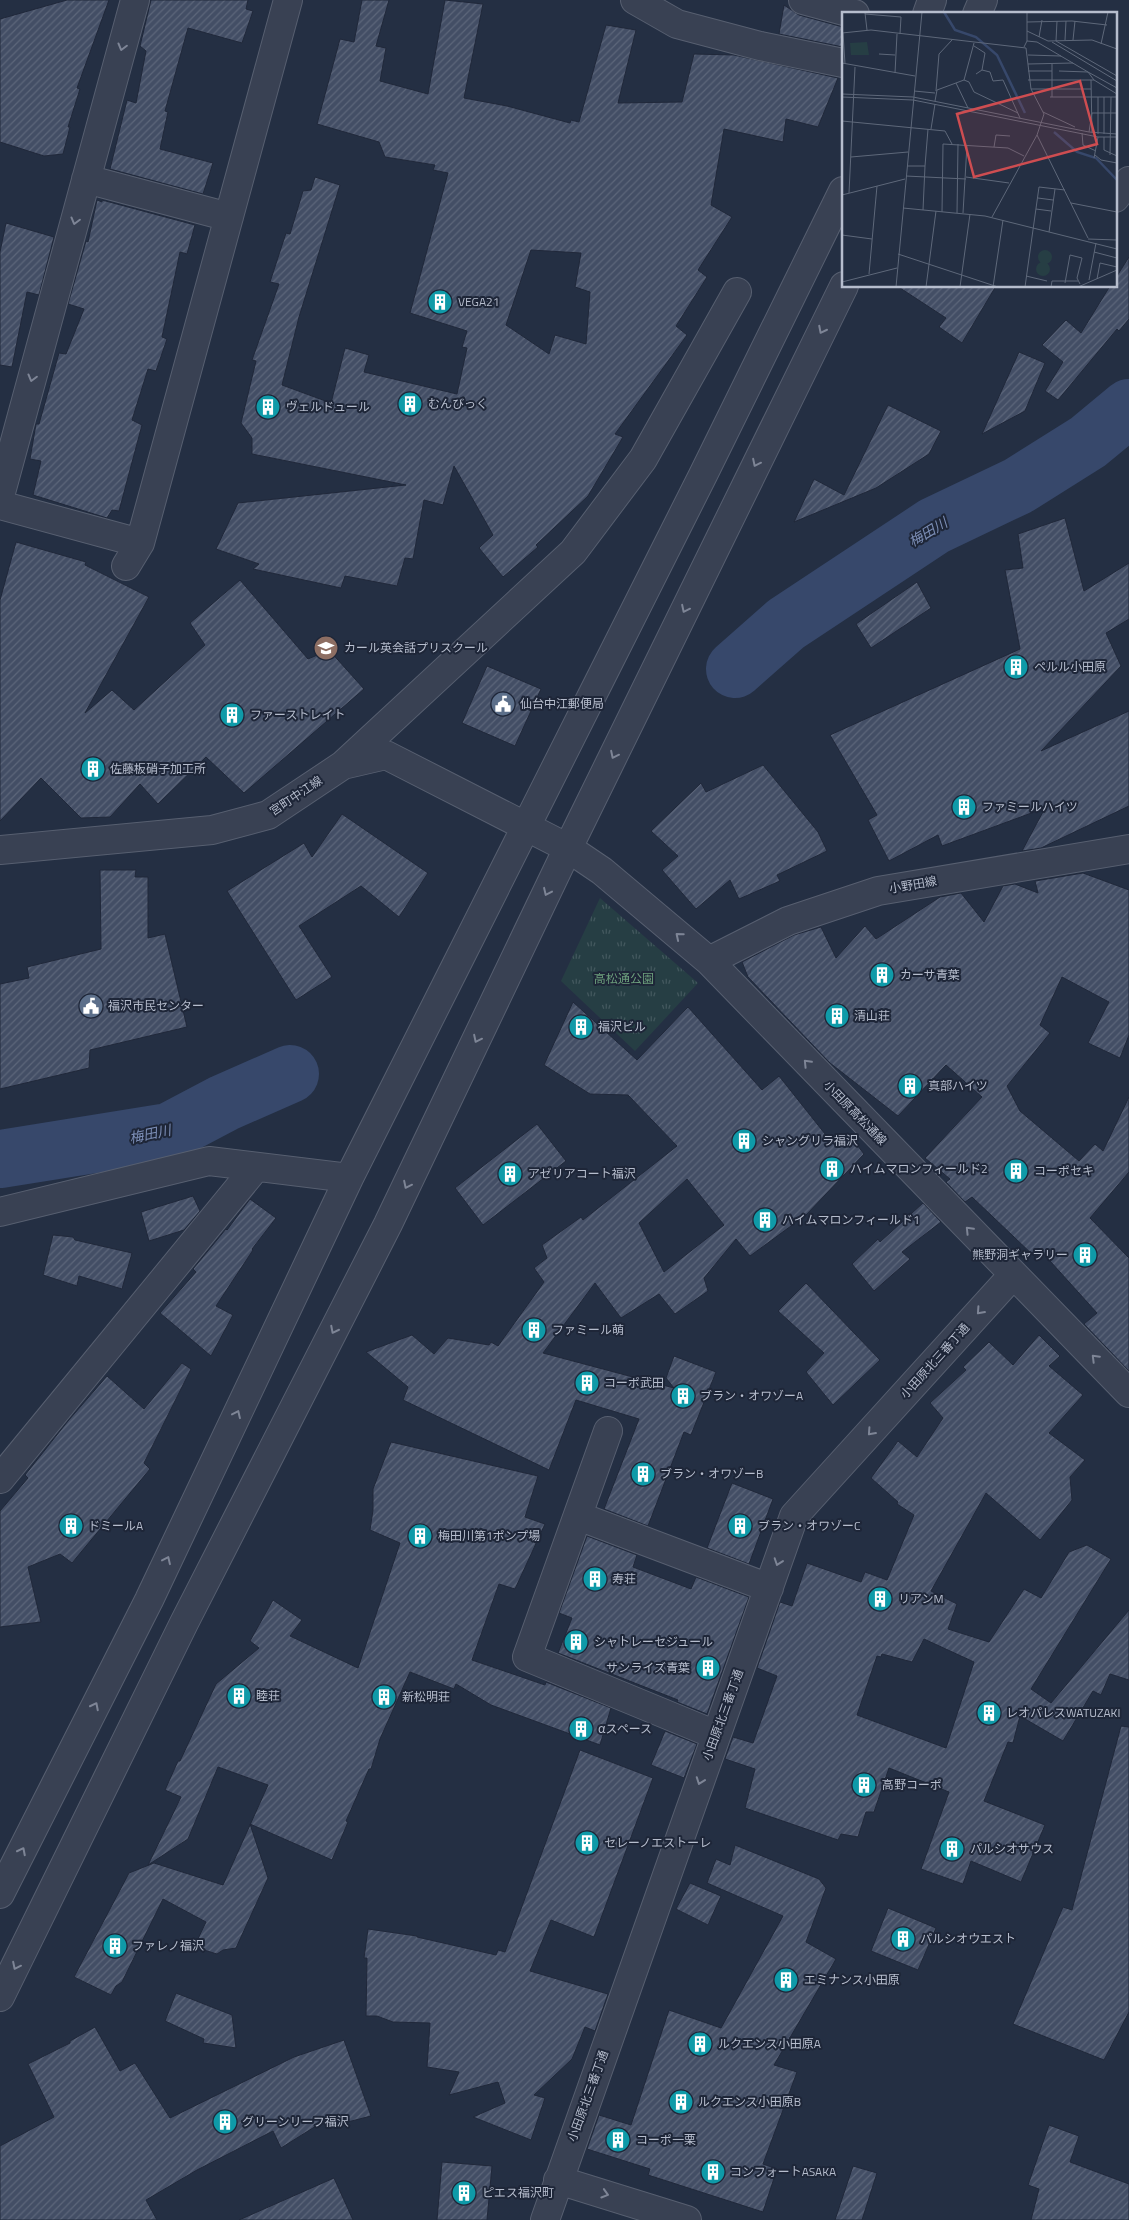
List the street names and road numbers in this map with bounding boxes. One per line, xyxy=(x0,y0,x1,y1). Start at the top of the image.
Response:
street label: 宮町中江線 xyxy=(266,771,326,820)
street label: 小野田線 xyxy=(888,871,938,898)
street label: 小田原高松通線 xyxy=(819,1076,891,1149)
street label: 小田原北三番丁通 xyxy=(895,1319,974,1403)
street label: 小田原北三番丁通 xyxy=(697,1666,748,1763)
street label: 小田原北三番丁通 xyxy=(562,2047,613,2144)

